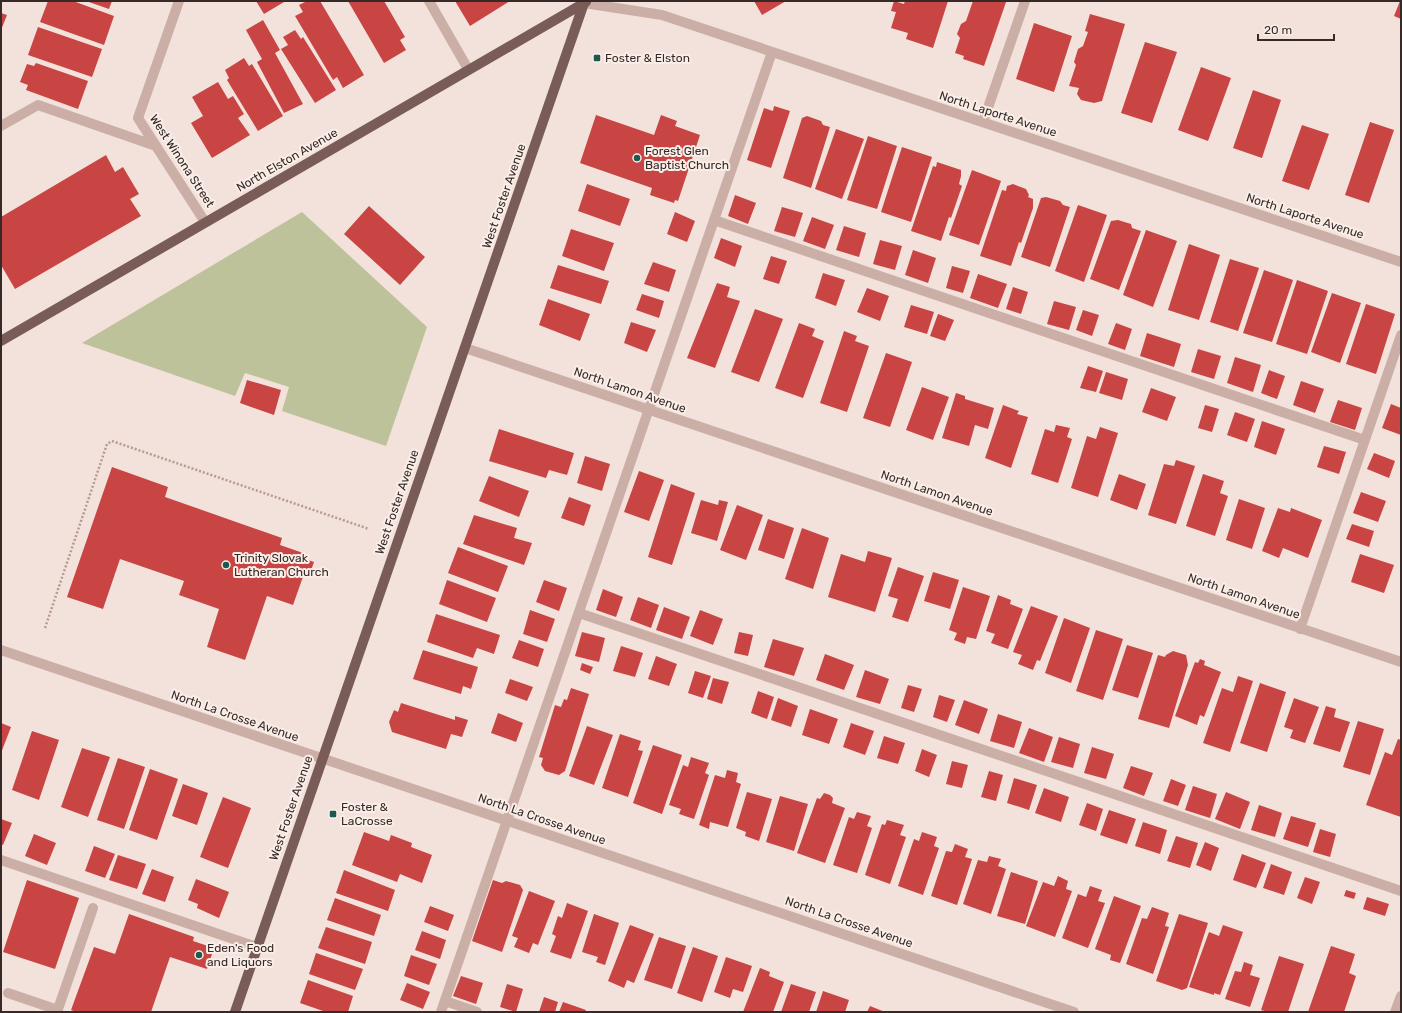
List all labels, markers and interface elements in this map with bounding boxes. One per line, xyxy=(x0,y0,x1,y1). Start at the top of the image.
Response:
scale bar xyxy=(1258,16,1334,42)
text: 20 m xyxy=(1264,23,1292,37)
place label: Foster & Elston xyxy=(605,51,690,65)
marker: Foster & Elston xyxy=(592,53,602,63)
street label: North Laporte Avenue xyxy=(937,88,1059,140)
street label: West Winona Street xyxy=(147,112,217,210)
street label: North Elston Avenue xyxy=(234,125,340,195)
street label: West Foster Avenue xyxy=(479,141,529,250)
place label: Forest Glen Baptist Church xyxy=(645,144,729,172)
marker: Forest Glen Baptist Church xyxy=(632,153,642,163)
street label: North Laporte Avenue xyxy=(1244,190,1366,242)
street label: North Lamon Avenue xyxy=(572,364,688,416)
street label: West Foster Avenue xyxy=(372,447,422,556)
street label: North Lamon Avenue xyxy=(879,467,995,519)
place label: Trinity Slovak Lutheran Church xyxy=(234,551,329,579)
marker: Trinity Slovak Lutheran Church xyxy=(221,560,231,570)
street label: North Lamon Avenue xyxy=(1186,570,1302,622)
street label: North La Crosse Avenue xyxy=(169,688,301,745)
street label: West Foster Avenue xyxy=(266,753,316,862)
street label: North La Crosse Avenue xyxy=(476,791,608,848)
place label: Foster & LaCrosse xyxy=(341,800,393,828)
marker: Foster & LaCrosse xyxy=(328,809,338,819)
street label: North La Crosse Avenue xyxy=(783,894,915,951)
place label: Eden's Food and Liquors xyxy=(207,941,274,969)
marker: Eden's Food and Liquors xyxy=(194,950,204,960)

